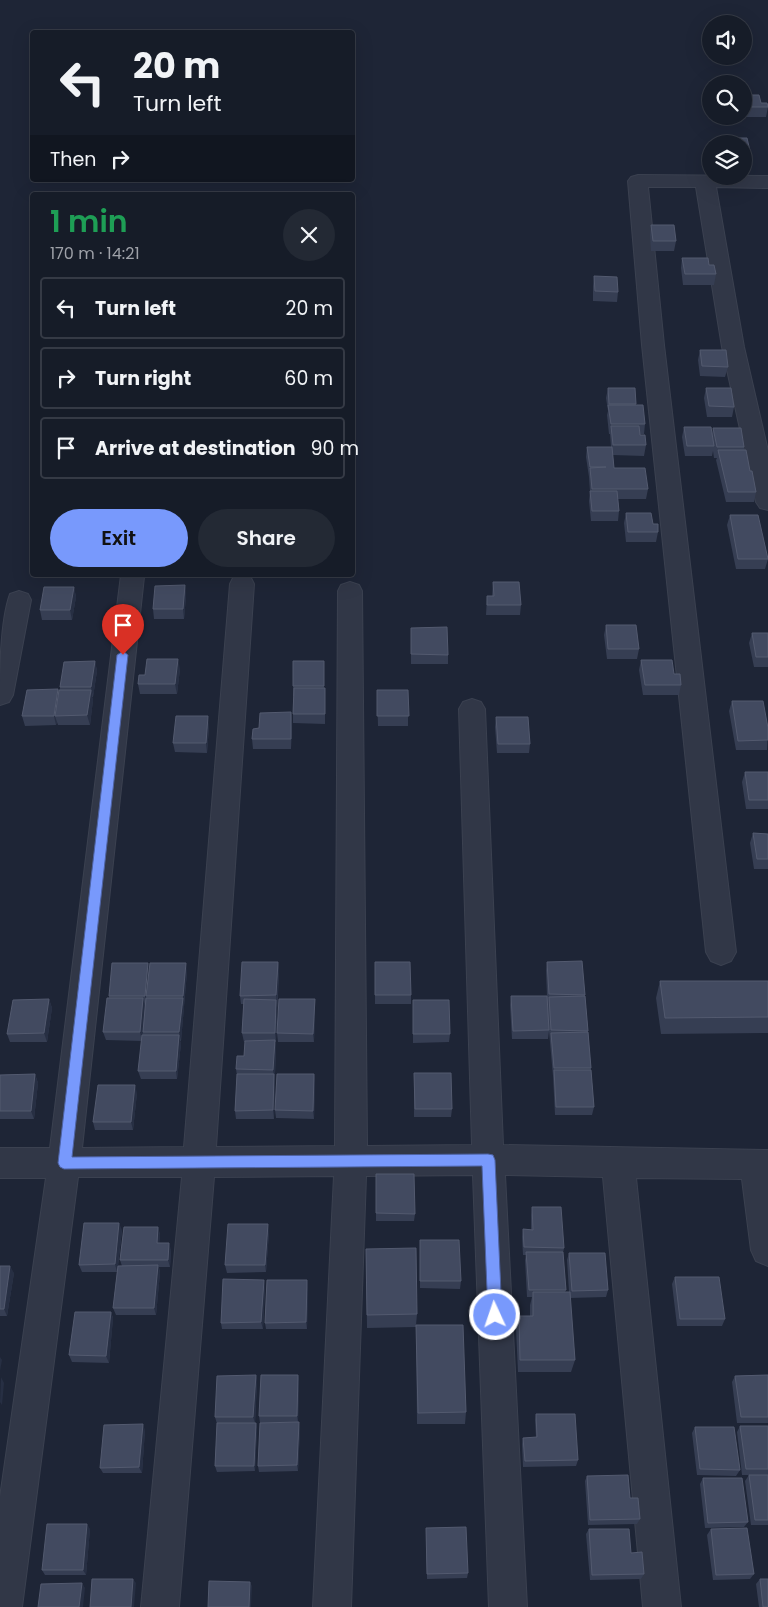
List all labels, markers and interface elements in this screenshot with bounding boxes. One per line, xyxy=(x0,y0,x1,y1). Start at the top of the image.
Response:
map controls xyxy=(702,15,752,185)
button: sound xyxy=(702,15,752,65)
text: 20 m xyxy=(133,41,220,90)
icon: left xyxy=(50,50,115,115)
button: search xyxy=(702,75,752,125)
text: Turn left xyxy=(133,88,221,119)
button: layers xyxy=(702,135,752,185)
icon: right xyxy=(106,145,134,173)
text: Then xyxy=(50,146,96,173)
text: 1 min xyxy=(50,200,128,243)
button: close xyxy=(283,209,335,261)
text: 170 m · 14:21 xyxy=(50,242,140,265)
icon: left xyxy=(52,294,80,322)
text: Turn left xyxy=(95,295,176,322)
text: 20 m xyxy=(285,295,333,322)
icon: right xyxy=(52,364,80,392)
text: Turn right xyxy=(95,365,191,392)
text: 60 m xyxy=(284,365,333,392)
icon: arrive xyxy=(52,434,80,462)
text: Arrive at destination xyxy=(95,435,296,462)
text: 90 m xyxy=(311,435,359,462)
button: Exit xyxy=(50,509,188,567)
button: Share xyxy=(198,509,335,567)
pin xyxy=(102,604,144,655)
icon: arrive xyxy=(109,611,137,639)
position arrow xyxy=(468,1288,520,1340)

